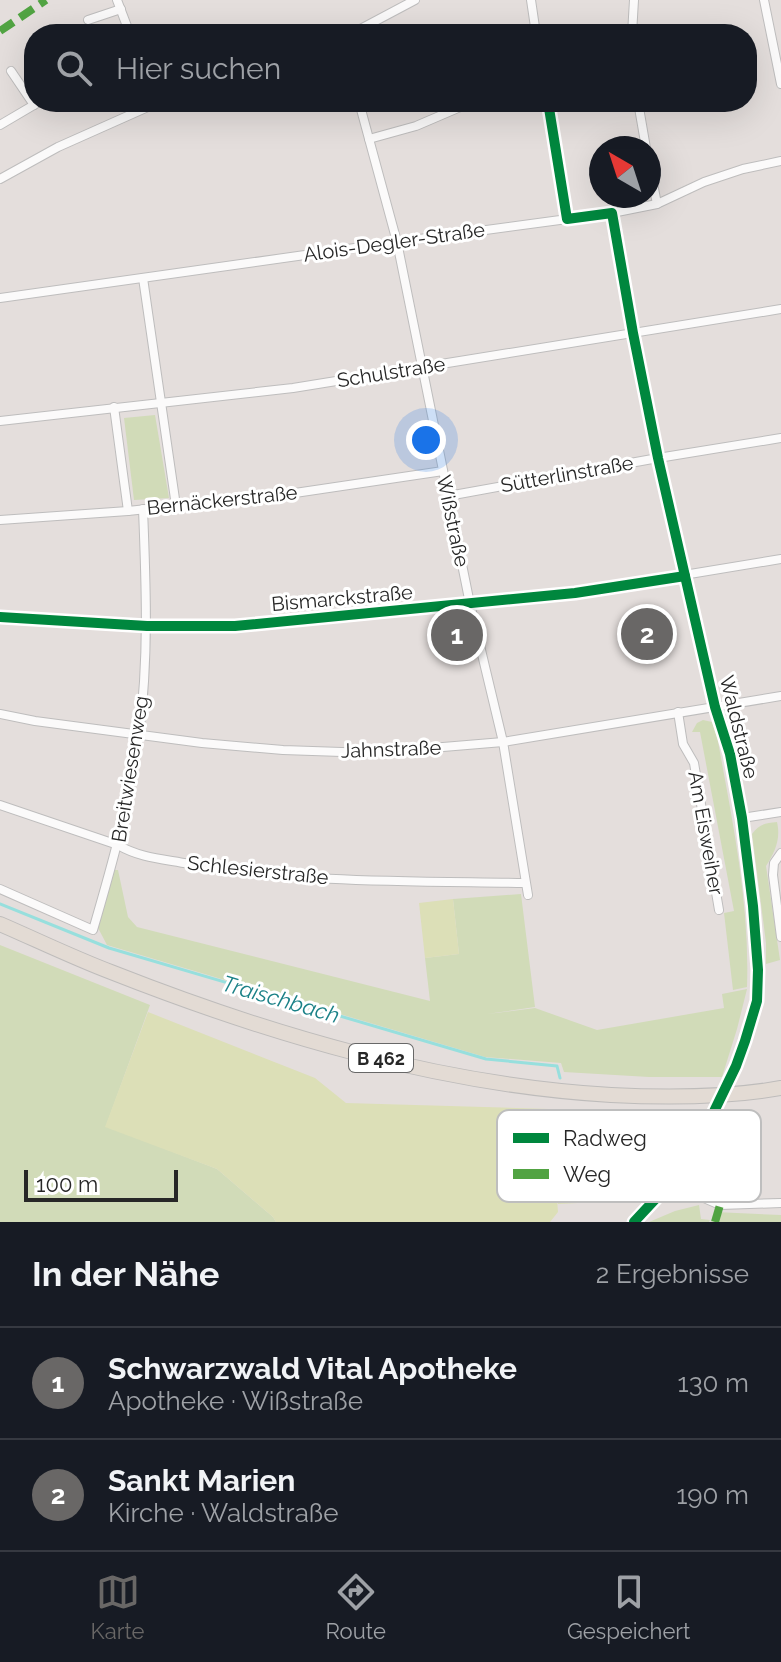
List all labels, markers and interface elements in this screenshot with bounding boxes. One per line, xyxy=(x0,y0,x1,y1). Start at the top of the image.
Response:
search box xyxy=(24,24,757,112)
icon: search xyxy=(52,46,96,90)
text: Hier suchen xyxy=(116,51,281,86)
north arrow xyxy=(589,136,661,208)
street label: Alois-Degler-Straße xyxy=(302,217,486,267)
street label: Schulstraße xyxy=(335,352,447,392)
your location xyxy=(406,420,446,460)
street label: Sütterlinstraße xyxy=(499,450,636,497)
street label: Wißstraße xyxy=(432,473,474,569)
street label: Bernäckerstraße xyxy=(145,480,299,520)
street label: Bismarckstraße xyxy=(270,580,414,616)
pin: 2 xyxy=(621,604,673,664)
pin: 1 xyxy=(431,605,483,665)
street label: Waldstraße xyxy=(715,673,763,781)
street label: Breitwiesenweg xyxy=(107,694,153,844)
street label: Jahnstraße xyxy=(340,735,442,763)
street label: Am Eisweiher xyxy=(683,769,729,897)
street label: Schlesierstraße xyxy=(186,851,330,889)
water label: Traischbach xyxy=(219,970,343,1028)
road number: B 462 xyxy=(349,1044,413,1072)
legend xyxy=(497,1110,761,1202)
text: Radweg xyxy=(563,1125,647,1151)
text: Weg xyxy=(563,1161,611,1187)
scale bar xyxy=(24,1166,178,1202)
text: 100 m xyxy=(36,1171,98,1197)
text: In der Nähe xyxy=(32,1254,219,1294)
text: 2 Ergebnisse xyxy=(596,1259,749,1289)
text: Schwarzwald Vital Apotheke xyxy=(108,1351,517,1386)
text: 1 xyxy=(52,1368,64,1398)
text: 130 m xyxy=(678,1368,749,1398)
text: Apotheke · Wißstraße xyxy=(108,1386,363,1416)
text: Sankt Marien xyxy=(108,1463,295,1498)
text: 2 xyxy=(51,1480,65,1510)
text: 190 m xyxy=(676,1480,749,1510)
text: Kirche · Waldstraße xyxy=(108,1498,338,1528)
tab: Karte xyxy=(91,1570,145,1644)
tab: Route xyxy=(326,1570,386,1644)
tab: Gespeichert xyxy=(567,1570,690,1644)

